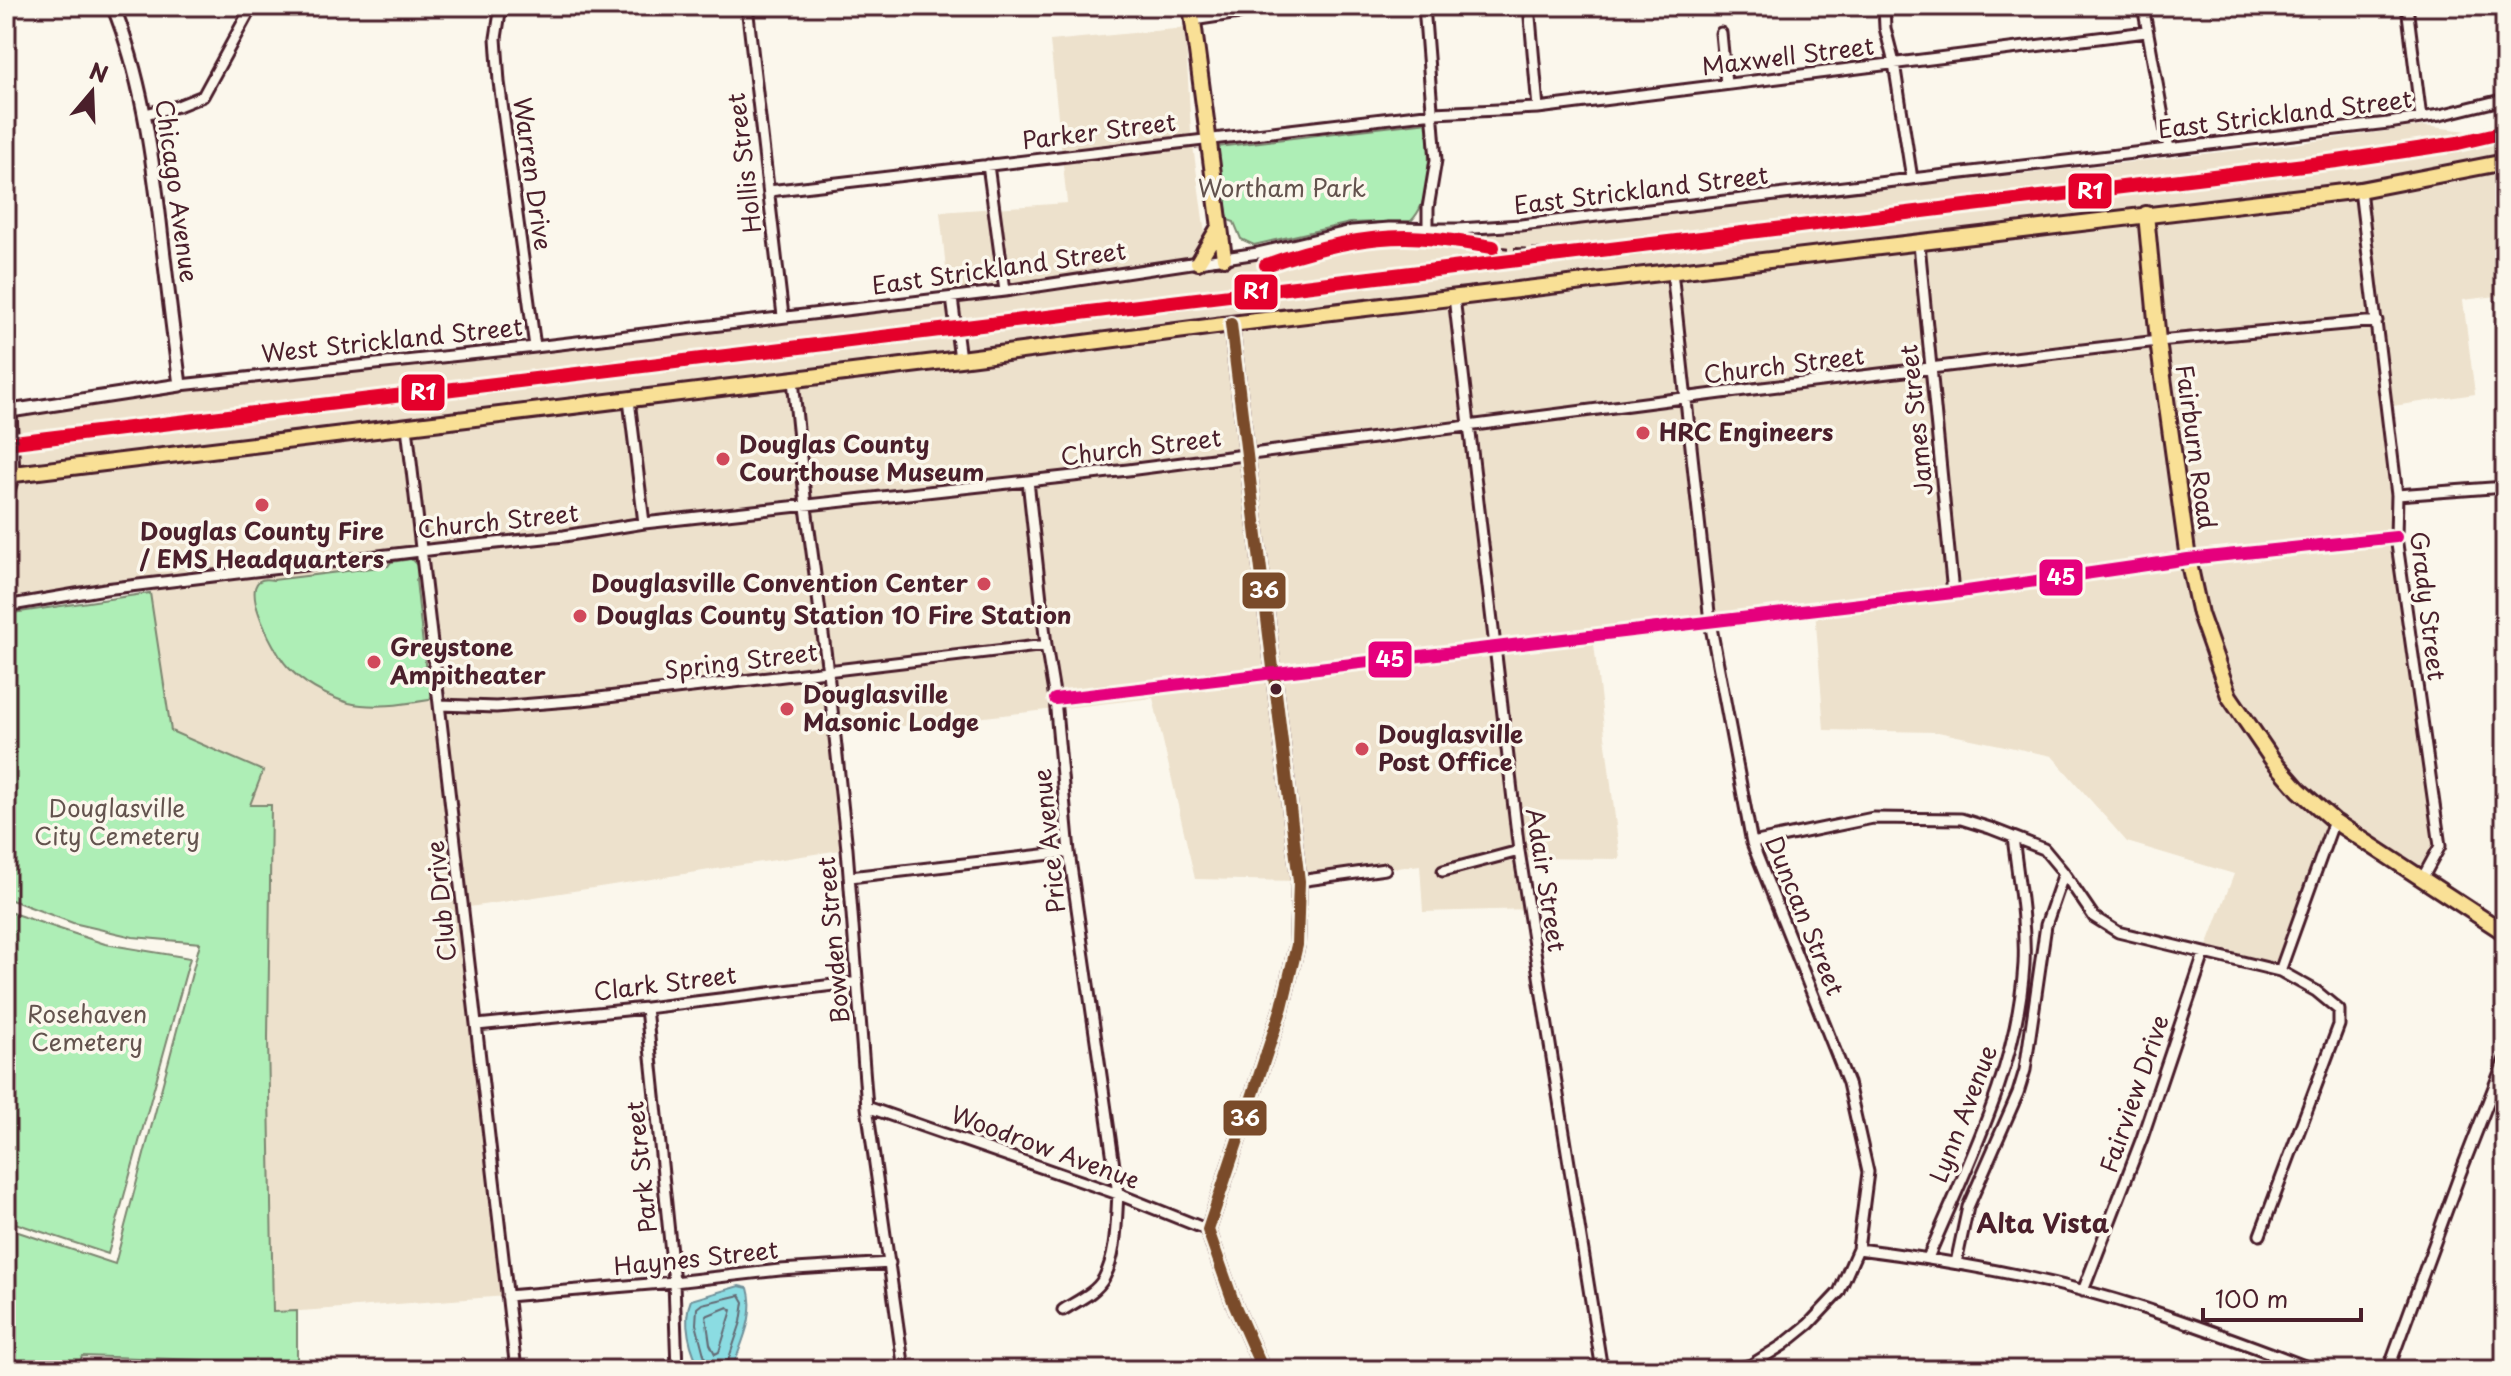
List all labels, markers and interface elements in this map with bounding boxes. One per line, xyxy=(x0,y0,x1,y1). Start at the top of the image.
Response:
street label: Maxwell Street xyxy=(1700,27,1876,83)
north arrow xyxy=(52,52,132,132)
text: N xyxy=(85,53,113,90)
street label: East Strickland Street xyxy=(2155,80,2414,146)
street label: Hollis Street xyxy=(717,91,769,235)
street label: Warren Drive xyxy=(505,95,563,252)
street label: Chicago Avenue xyxy=(147,97,209,285)
street label: Parker Street xyxy=(1020,103,1178,157)
street label: East Strickland Street xyxy=(1511,156,1770,222)
park label: Wortham Park xyxy=(1198,169,1366,205)
line badge: R1 xyxy=(2067,172,2113,210)
text: R1 xyxy=(2077,173,2103,206)
street label: East Strickland Street xyxy=(869,231,1128,303)
line badge: R1 xyxy=(1233,273,1279,311)
text: R1 xyxy=(1243,273,1269,306)
street label: West Strickland Street xyxy=(259,307,524,371)
street label: Church Street xyxy=(1701,336,1866,392)
street label: James Street xyxy=(1889,343,1941,498)
street label: Fairburn Road xyxy=(2168,362,2226,531)
line badge: R1 xyxy=(400,373,446,412)
text: R1 xyxy=(410,374,436,407)
place label: HRC Engineers xyxy=(1659,413,1834,449)
street label: Church Street xyxy=(1058,418,1223,474)
marker: HRC Engineers xyxy=(1634,424,1652,442)
place label: Douglas County Courthouse Museum xyxy=(739,425,984,489)
marker: Douglas County Courthouse Museum xyxy=(714,450,732,468)
street label: Church Street xyxy=(416,494,580,546)
marker: Douglas County Fire / EMS Headquarters xyxy=(253,496,271,514)
place label: Douglas County Fire / EMS Headquarters xyxy=(139,512,384,576)
street label: Grady Street xyxy=(2402,529,2456,683)
line badge: 45 xyxy=(2038,558,2084,597)
text: 45 xyxy=(2047,559,2075,592)
place label: Douglasville Convention Center xyxy=(591,564,969,600)
line badge: 36 xyxy=(1241,571,1287,610)
text: 36 xyxy=(1249,572,1279,605)
marker: Douglasville Convention Center xyxy=(975,575,993,593)
place label: Douglas County Station 10 Fire Station xyxy=(596,596,1072,632)
marker: Douglas County Station 10 Fire Station xyxy=(571,607,589,625)
place label: Greystone Ampitheater xyxy=(389,628,546,692)
street label: Spring Street xyxy=(662,633,820,687)
line badge: 45 xyxy=(1367,640,1413,679)
text: 45 xyxy=(1376,641,1404,674)
marker: Greystone Ampitheater xyxy=(365,653,383,671)
place label: Douglasville Masonic Lodge xyxy=(803,675,979,739)
unlabelled marker xyxy=(1268,681,1284,697)
marker: Douglasville Masonic Lodge xyxy=(778,700,796,718)
place label: Douglasville Post Office xyxy=(1378,715,1523,779)
marker: Douglasville Post Office xyxy=(1353,740,1371,758)
street label: Price Avenue xyxy=(1022,767,1074,916)
park label: Douglasville City Cemetery xyxy=(34,789,200,853)
street label: Adair Street xyxy=(1518,805,1576,954)
street label: Duncan Street xyxy=(1757,830,1854,1001)
street label: Club Drive xyxy=(416,839,464,963)
street label: Bowden Street xyxy=(807,855,857,1025)
street label: Clark Street xyxy=(591,955,738,1009)
park label: Rosehaven Cemetery xyxy=(27,995,147,1059)
street label: Fairview Drive xyxy=(2089,1010,2177,1177)
street label: Lynn Avenue xyxy=(1919,1039,2005,1187)
street label: Woodrow Avenue xyxy=(946,1095,1145,1197)
street label: Park Street xyxy=(615,1099,665,1235)
line badge: 36 xyxy=(1222,1099,1268,1137)
text: 36 xyxy=(1230,1100,1260,1133)
district label: Alta Vista xyxy=(1977,1203,2110,1242)
street label: Haynes Street xyxy=(612,1230,780,1284)
scale bar xyxy=(2203,1272,2361,1322)
text: 100 m xyxy=(2215,1280,2288,1316)

